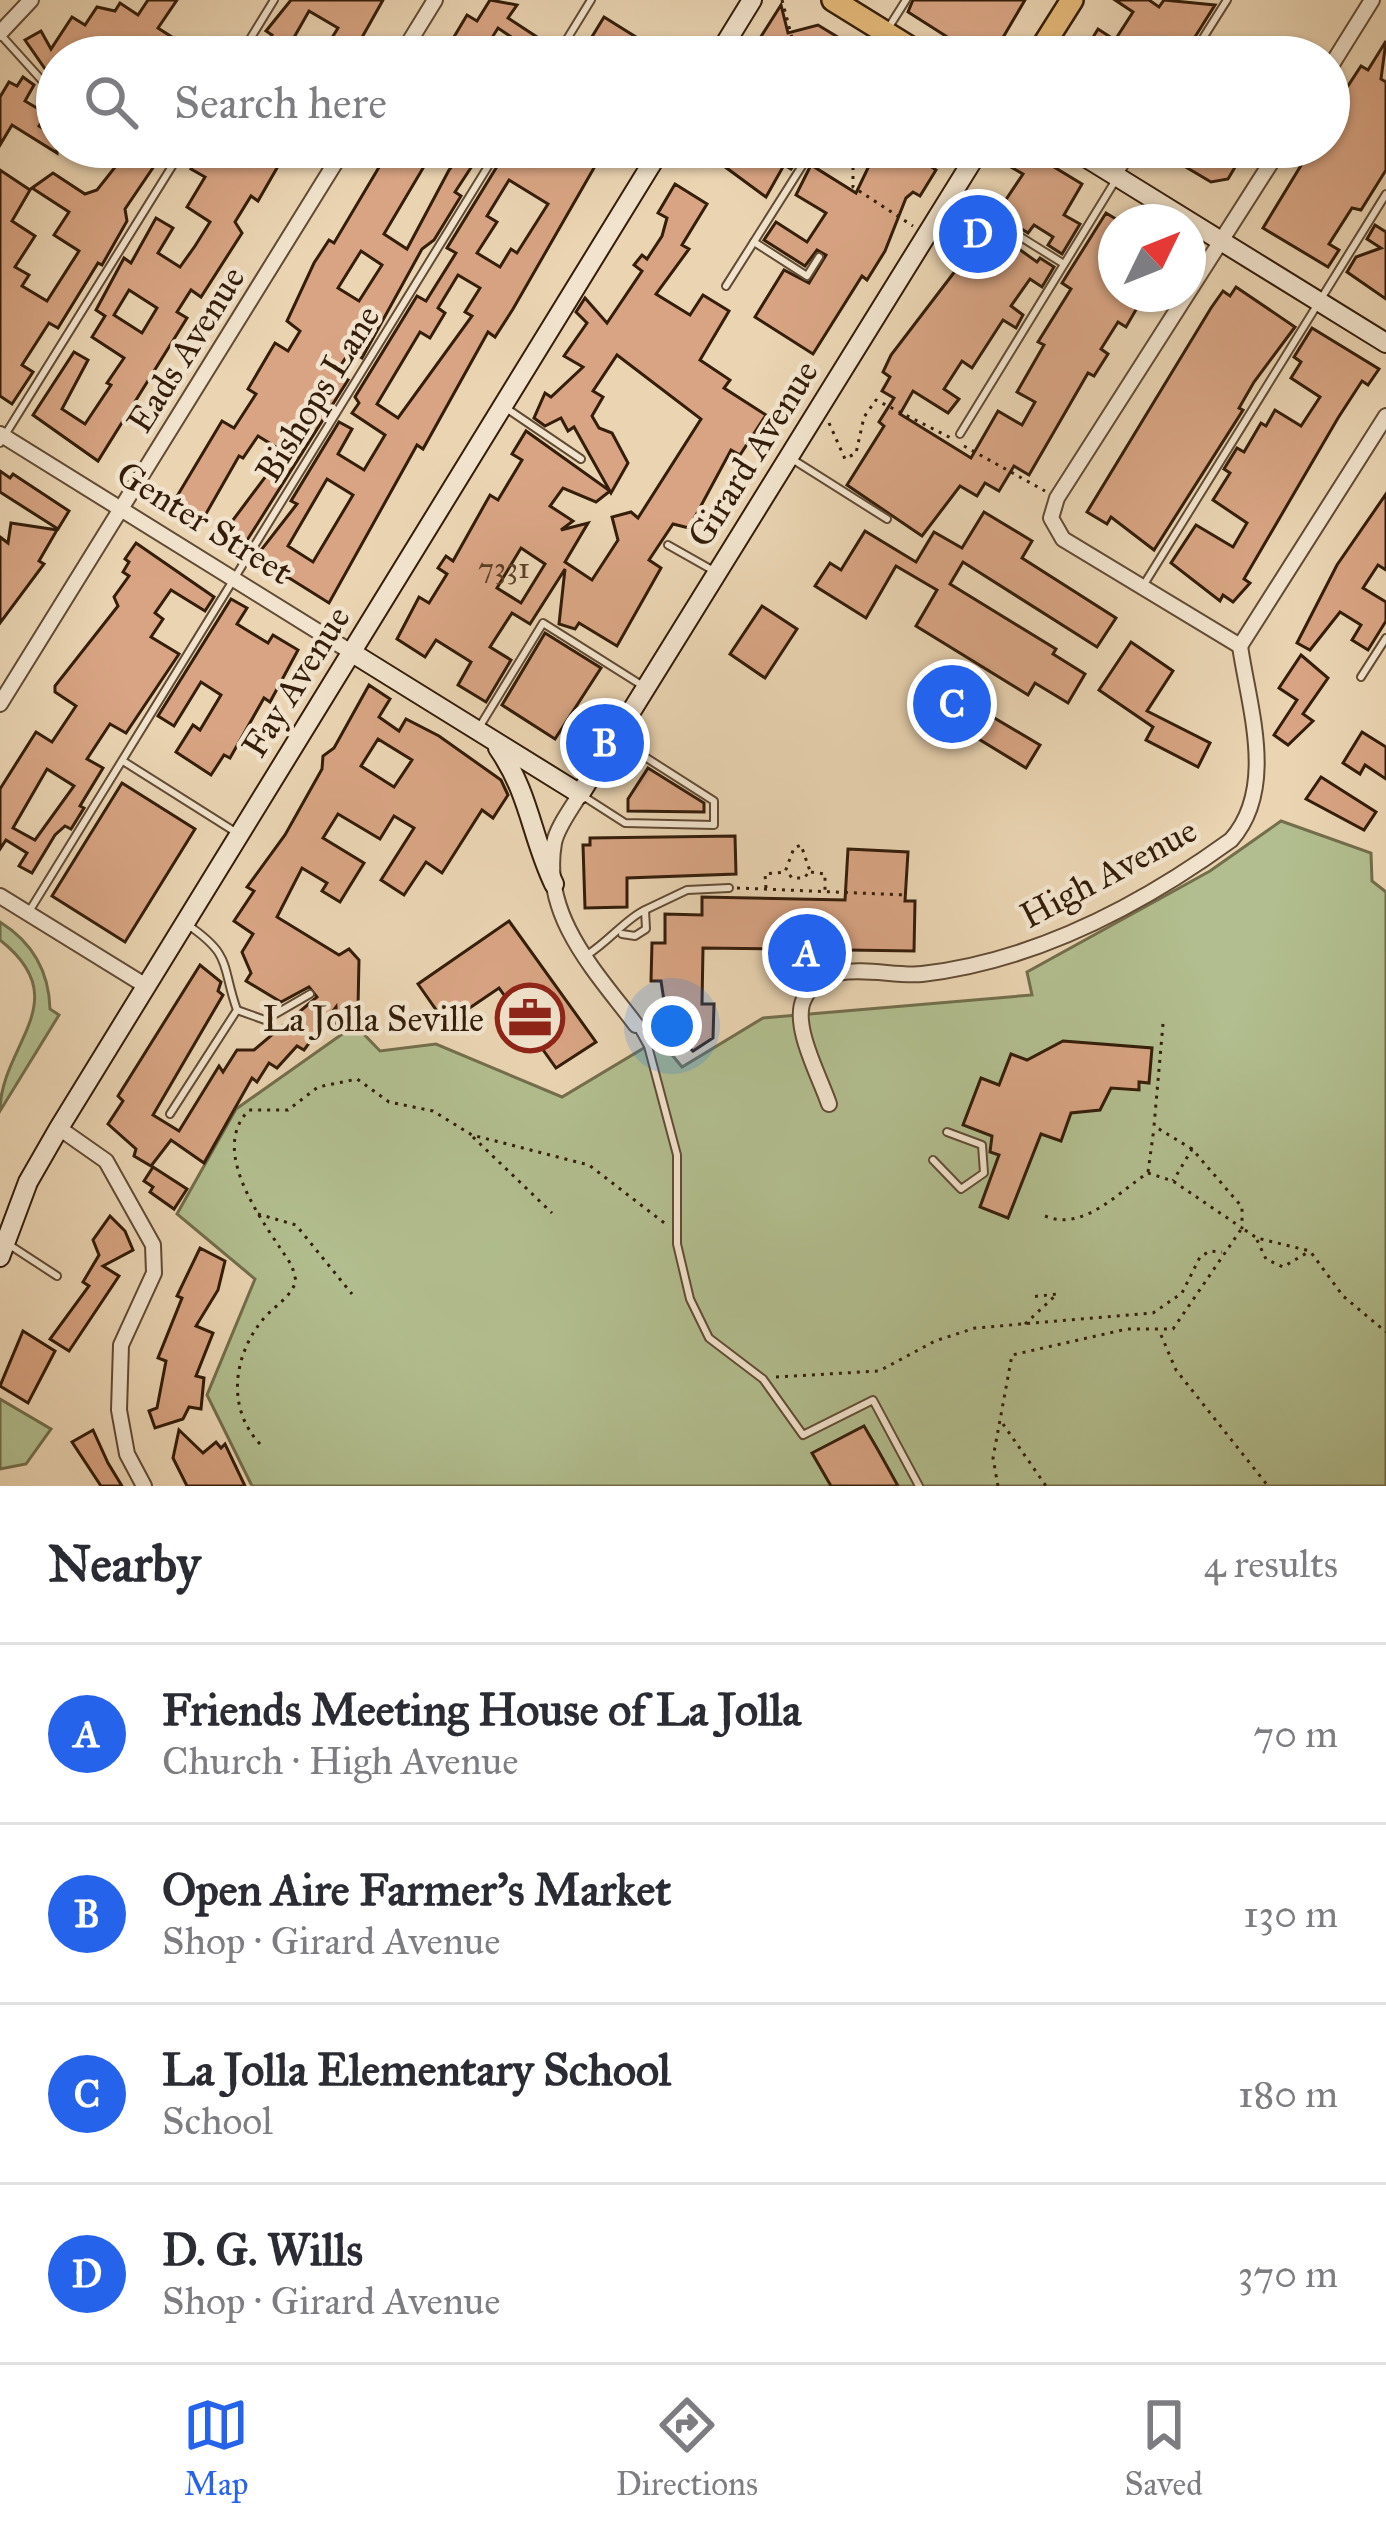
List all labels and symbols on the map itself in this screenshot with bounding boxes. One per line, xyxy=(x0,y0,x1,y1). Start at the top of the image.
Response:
pin: D xyxy=(939,189,1017,279)
north arrow xyxy=(1098,204,1206,312)
street label: Eads Avenue xyxy=(117,258,254,441)
street label: Bishops Lane xyxy=(246,297,390,490)
street label: Girard Avenue xyxy=(678,352,828,555)
street label: Genter Street xyxy=(108,451,301,594)
house number: 7331 xyxy=(478,550,530,586)
street label: Fay Avenue xyxy=(232,598,360,765)
pin: C xyxy=(913,659,991,749)
pin: B xyxy=(566,698,644,788)
street label: High Avenue xyxy=(1013,808,1204,938)
pin: A xyxy=(768,908,846,998)
office icon: La Jolla Seville xyxy=(495,983,565,1053)
your location xyxy=(642,996,702,1056)
place label: La Jolla Seville xyxy=(263,997,484,1041)

